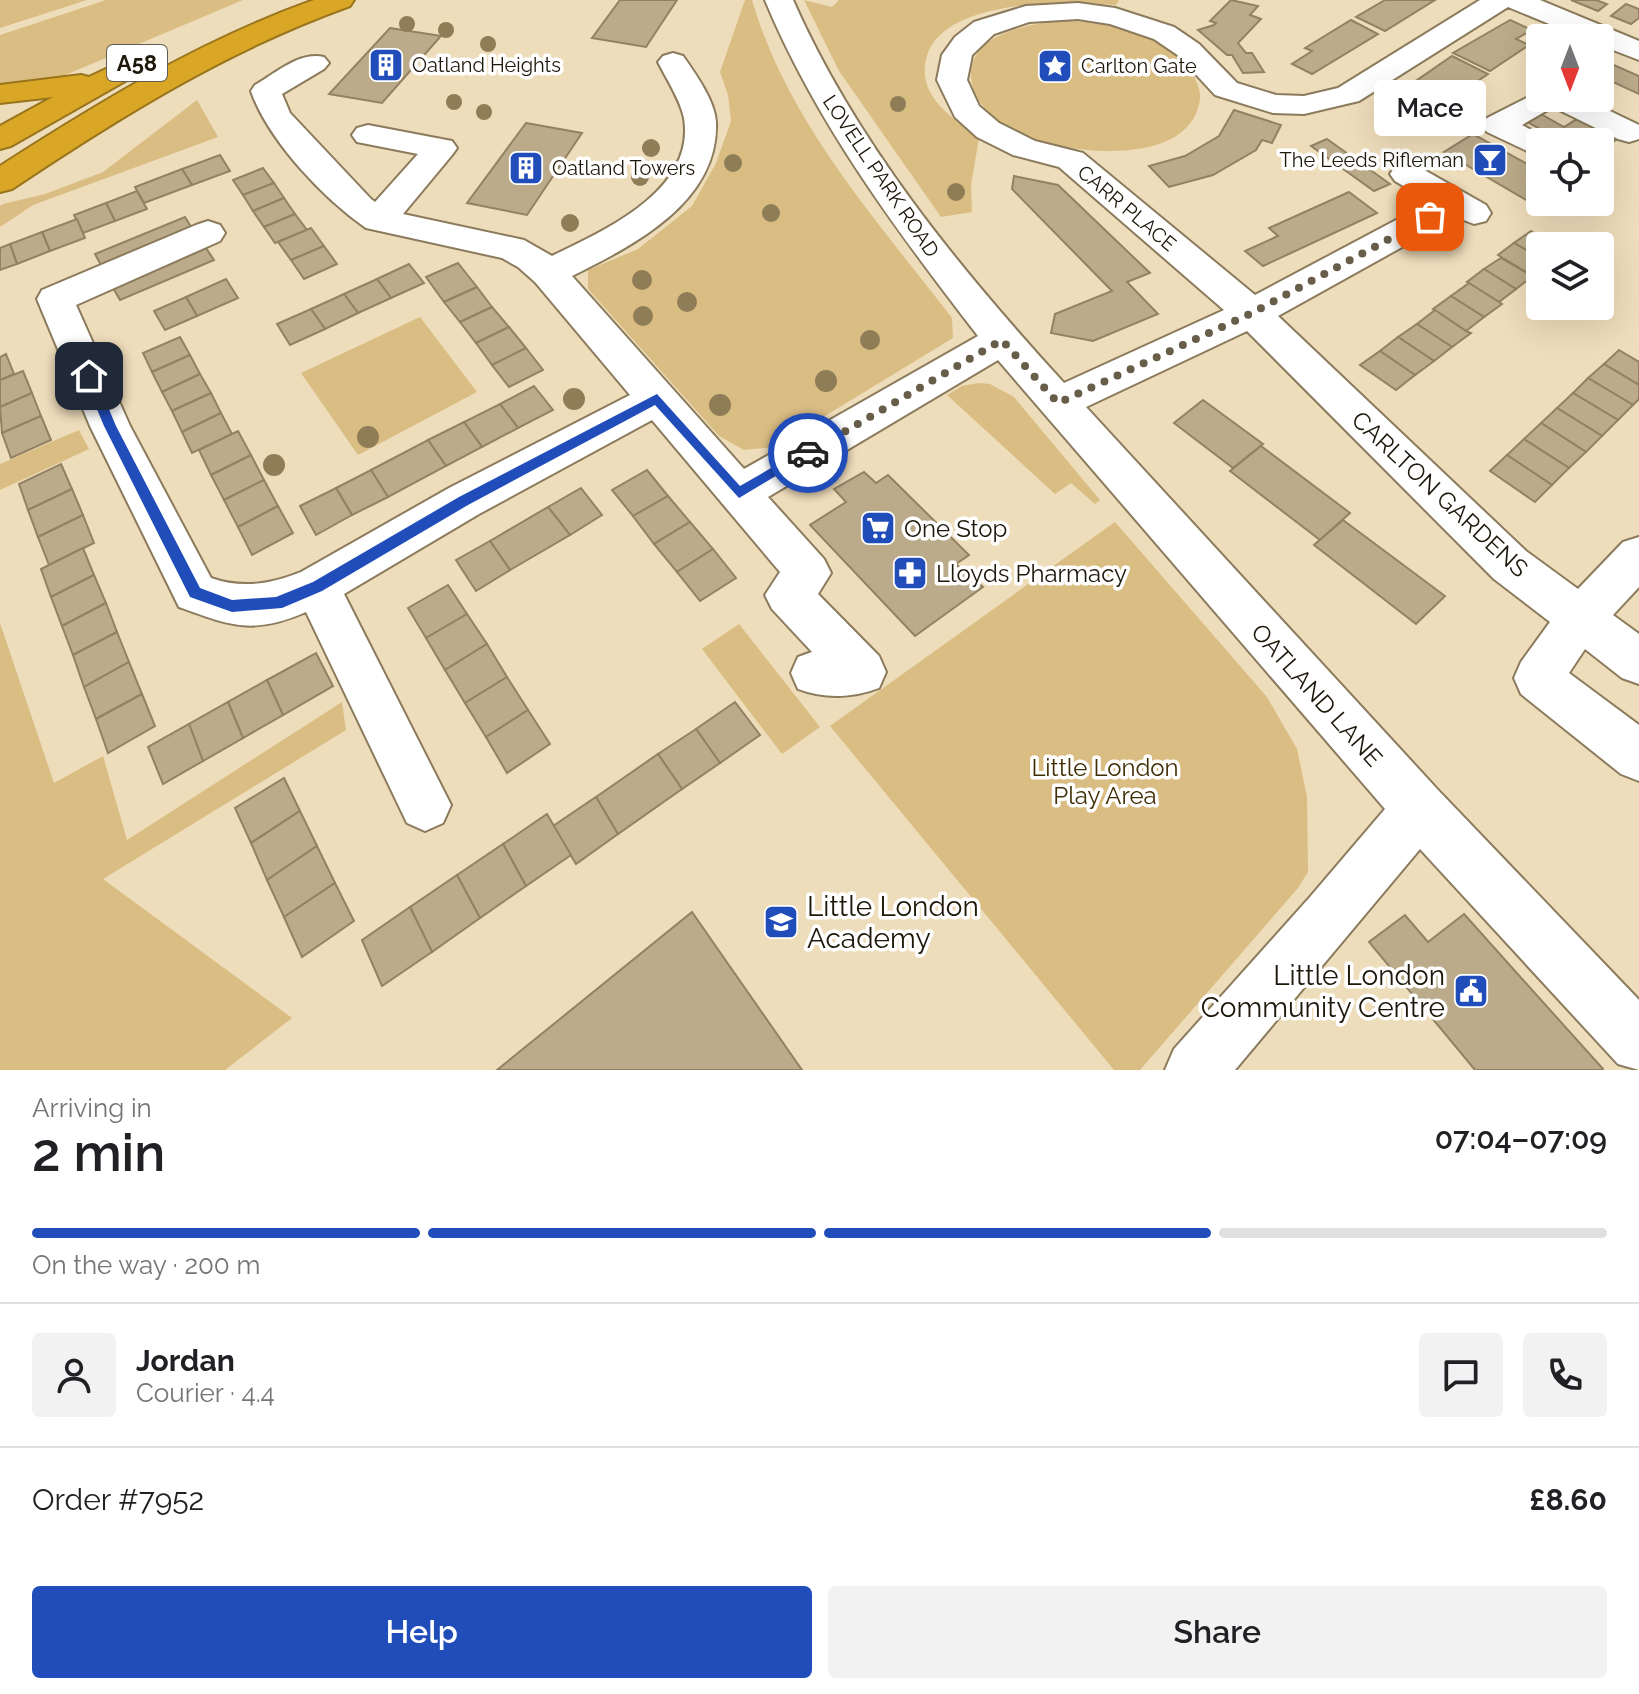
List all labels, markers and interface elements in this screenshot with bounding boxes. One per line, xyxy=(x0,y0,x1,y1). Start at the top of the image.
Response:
north arrow xyxy=(1526,24,1614,112)
map controls xyxy=(1526,24,1614,320)
road number: A58 xyxy=(107,45,167,81)
building icon: Oatland Heights xyxy=(367,46,405,84)
place icon: Carlton Gate xyxy=(1036,47,1074,85)
place label: Oatland Heights xyxy=(412,53,561,77)
place label: Carlton Gate xyxy=(1081,54,1197,78)
callout: Mace xyxy=(1374,81,1486,137)
street label: LOVELL PARK ROAD xyxy=(818,90,944,262)
text: Mace xyxy=(1396,93,1464,123)
button: locate xyxy=(1526,128,1614,216)
bar icon: The Leeds Rifleman xyxy=(1471,141,1509,179)
place label: The Leeds Rifleman xyxy=(1280,148,1464,172)
building icon: Oatland Towers xyxy=(507,149,545,187)
place label: Oatland Towers xyxy=(552,156,695,180)
street label: CARR PLACE xyxy=(1073,160,1181,256)
pin xyxy=(1396,183,1464,251)
icon: bag xyxy=(1408,195,1452,239)
button: layers xyxy=(1526,232,1614,320)
pin xyxy=(55,342,123,410)
icon: home xyxy=(67,354,111,398)
street label: CARLTON GARDENS xyxy=(1346,405,1534,583)
courier xyxy=(768,413,848,493)
icon: car xyxy=(786,431,830,475)
supermarket icon: One Stop xyxy=(859,509,897,547)
place label: One Stop xyxy=(904,514,1007,543)
pharmacy icon: Lloyds Pharmacy xyxy=(891,554,929,592)
place label: Lloyds Pharmacy xyxy=(936,559,1127,588)
street label: OATLAND LANE xyxy=(1245,618,1389,772)
park label: Little London Play Area xyxy=(1031,753,1179,810)
place label: Little London Academy xyxy=(807,890,979,955)
school or university icon: Little London Academy xyxy=(762,903,800,941)
place label: Little London Community Centre xyxy=(1201,959,1445,1024)
public building icon: Little London Community Centre xyxy=(1452,972,1490,1010)
text: Arriving in xyxy=(32,1093,152,1123)
text: 07:04–07:09 xyxy=(1435,1121,1607,1156)
text: 2 min xyxy=(32,1122,165,1183)
text: On the way · 200 m xyxy=(32,1250,260,1280)
button: person xyxy=(32,1333,116,1417)
button: chat xyxy=(1419,1333,1503,1417)
button: phone xyxy=(1523,1333,1607,1417)
text: Jordan xyxy=(136,1343,235,1378)
text: Courier · 4.4 xyxy=(136,1378,275,1408)
text: Order #7952 xyxy=(32,1482,204,1517)
text: £8.60 xyxy=(1529,1482,1607,1517)
button: Help xyxy=(32,1586,812,1678)
button: Share xyxy=(828,1586,1607,1678)

